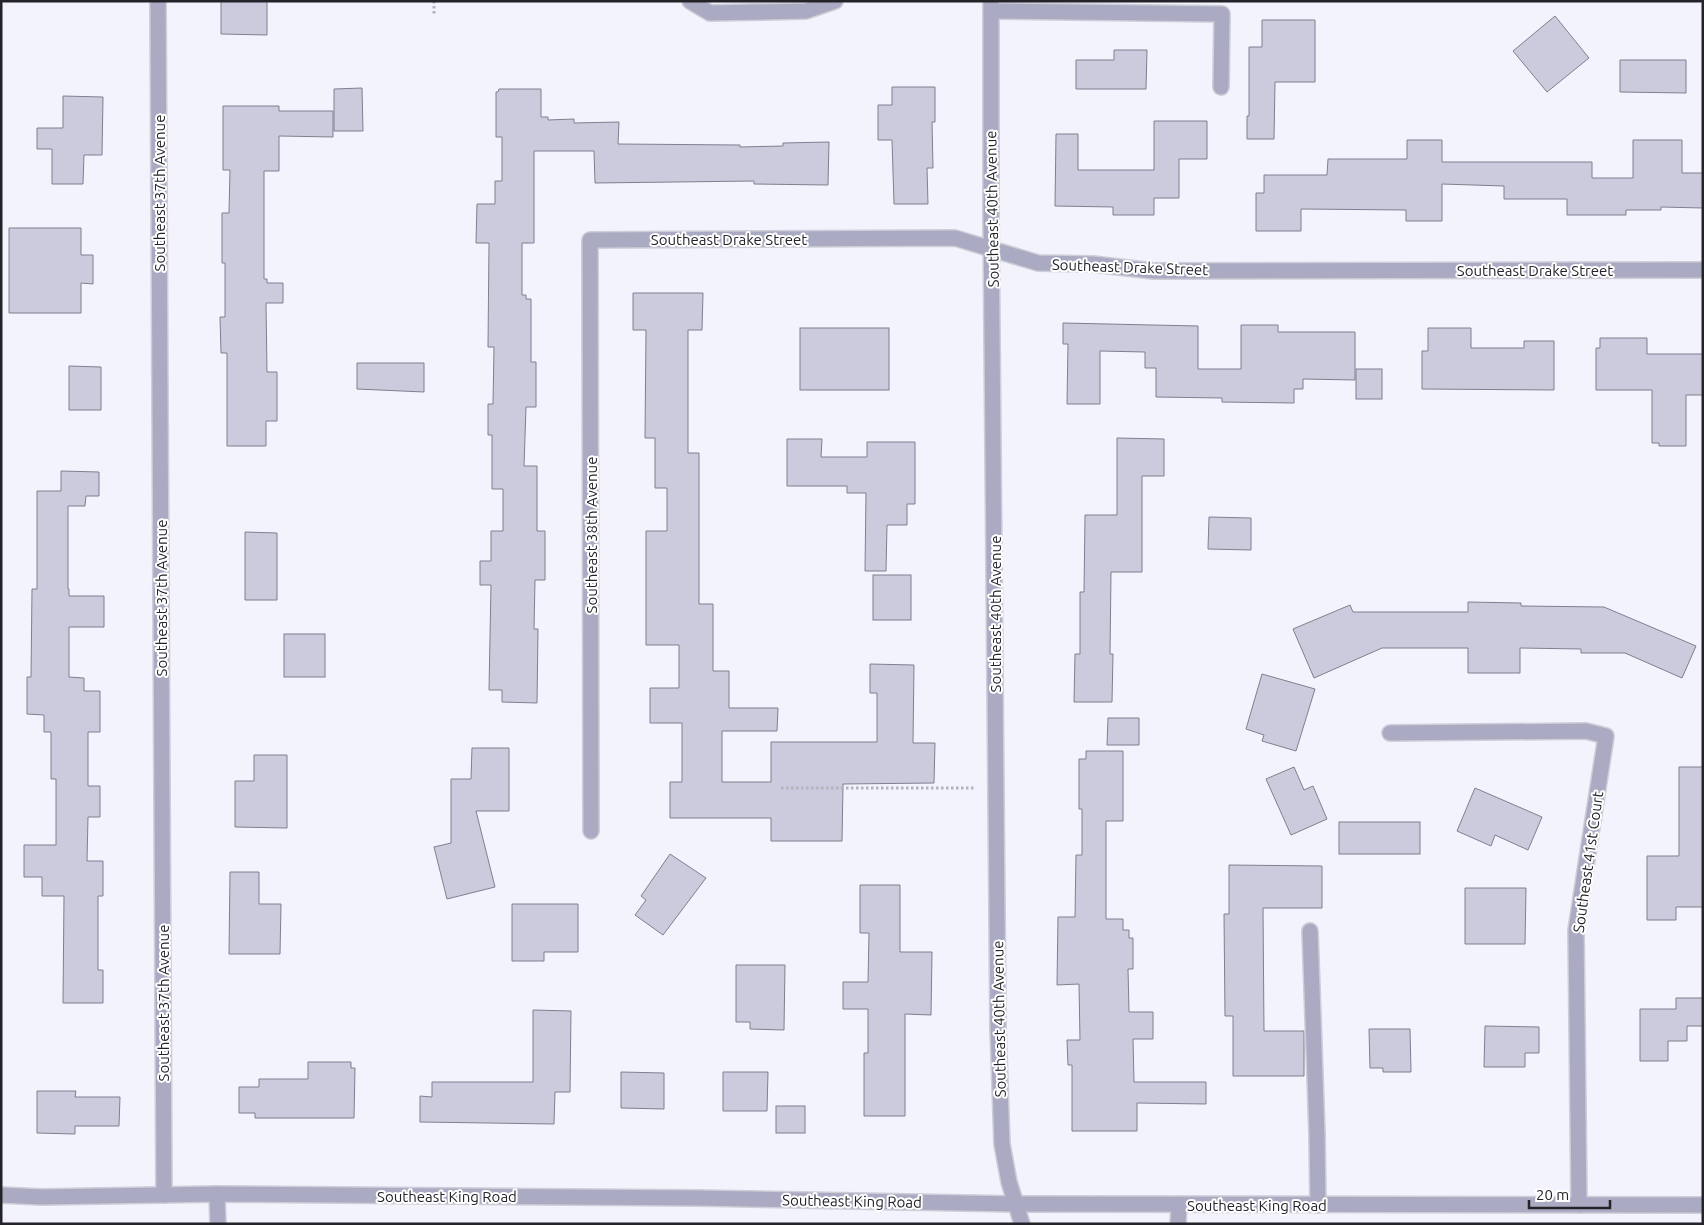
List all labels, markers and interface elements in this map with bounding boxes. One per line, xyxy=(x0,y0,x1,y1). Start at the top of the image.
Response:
street label: Southeast 37th Avenue xyxy=(151,115,168,271)
street label: Southeast 40th Avenue xyxy=(982,130,1002,288)
street label: Southeast Drake Street xyxy=(651,231,807,248)
street label: Southeast Drake Street xyxy=(1052,256,1209,278)
street label: Southeast Drake Street xyxy=(1457,262,1613,279)
street label: Southeast 38th Avenue xyxy=(583,457,600,613)
street label: Southeast 37th Avenue xyxy=(153,520,170,676)
street label: Southeast 40th Avenue xyxy=(987,536,1004,692)
street label: Southeast 41st Court xyxy=(1570,790,1606,934)
street label: Southeast 37th Avenue xyxy=(155,925,172,1081)
street label: Southeast 40th Avenue xyxy=(989,940,1009,1098)
scale bar xyxy=(1529,1178,1610,1210)
text: 20 m xyxy=(1536,1186,1569,1203)
street label: Southeast King Road xyxy=(377,1188,517,1205)
street label: Southeast King Road xyxy=(782,1191,922,1211)
street label: Southeast King Road xyxy=(1187,1197,1327,1214)

